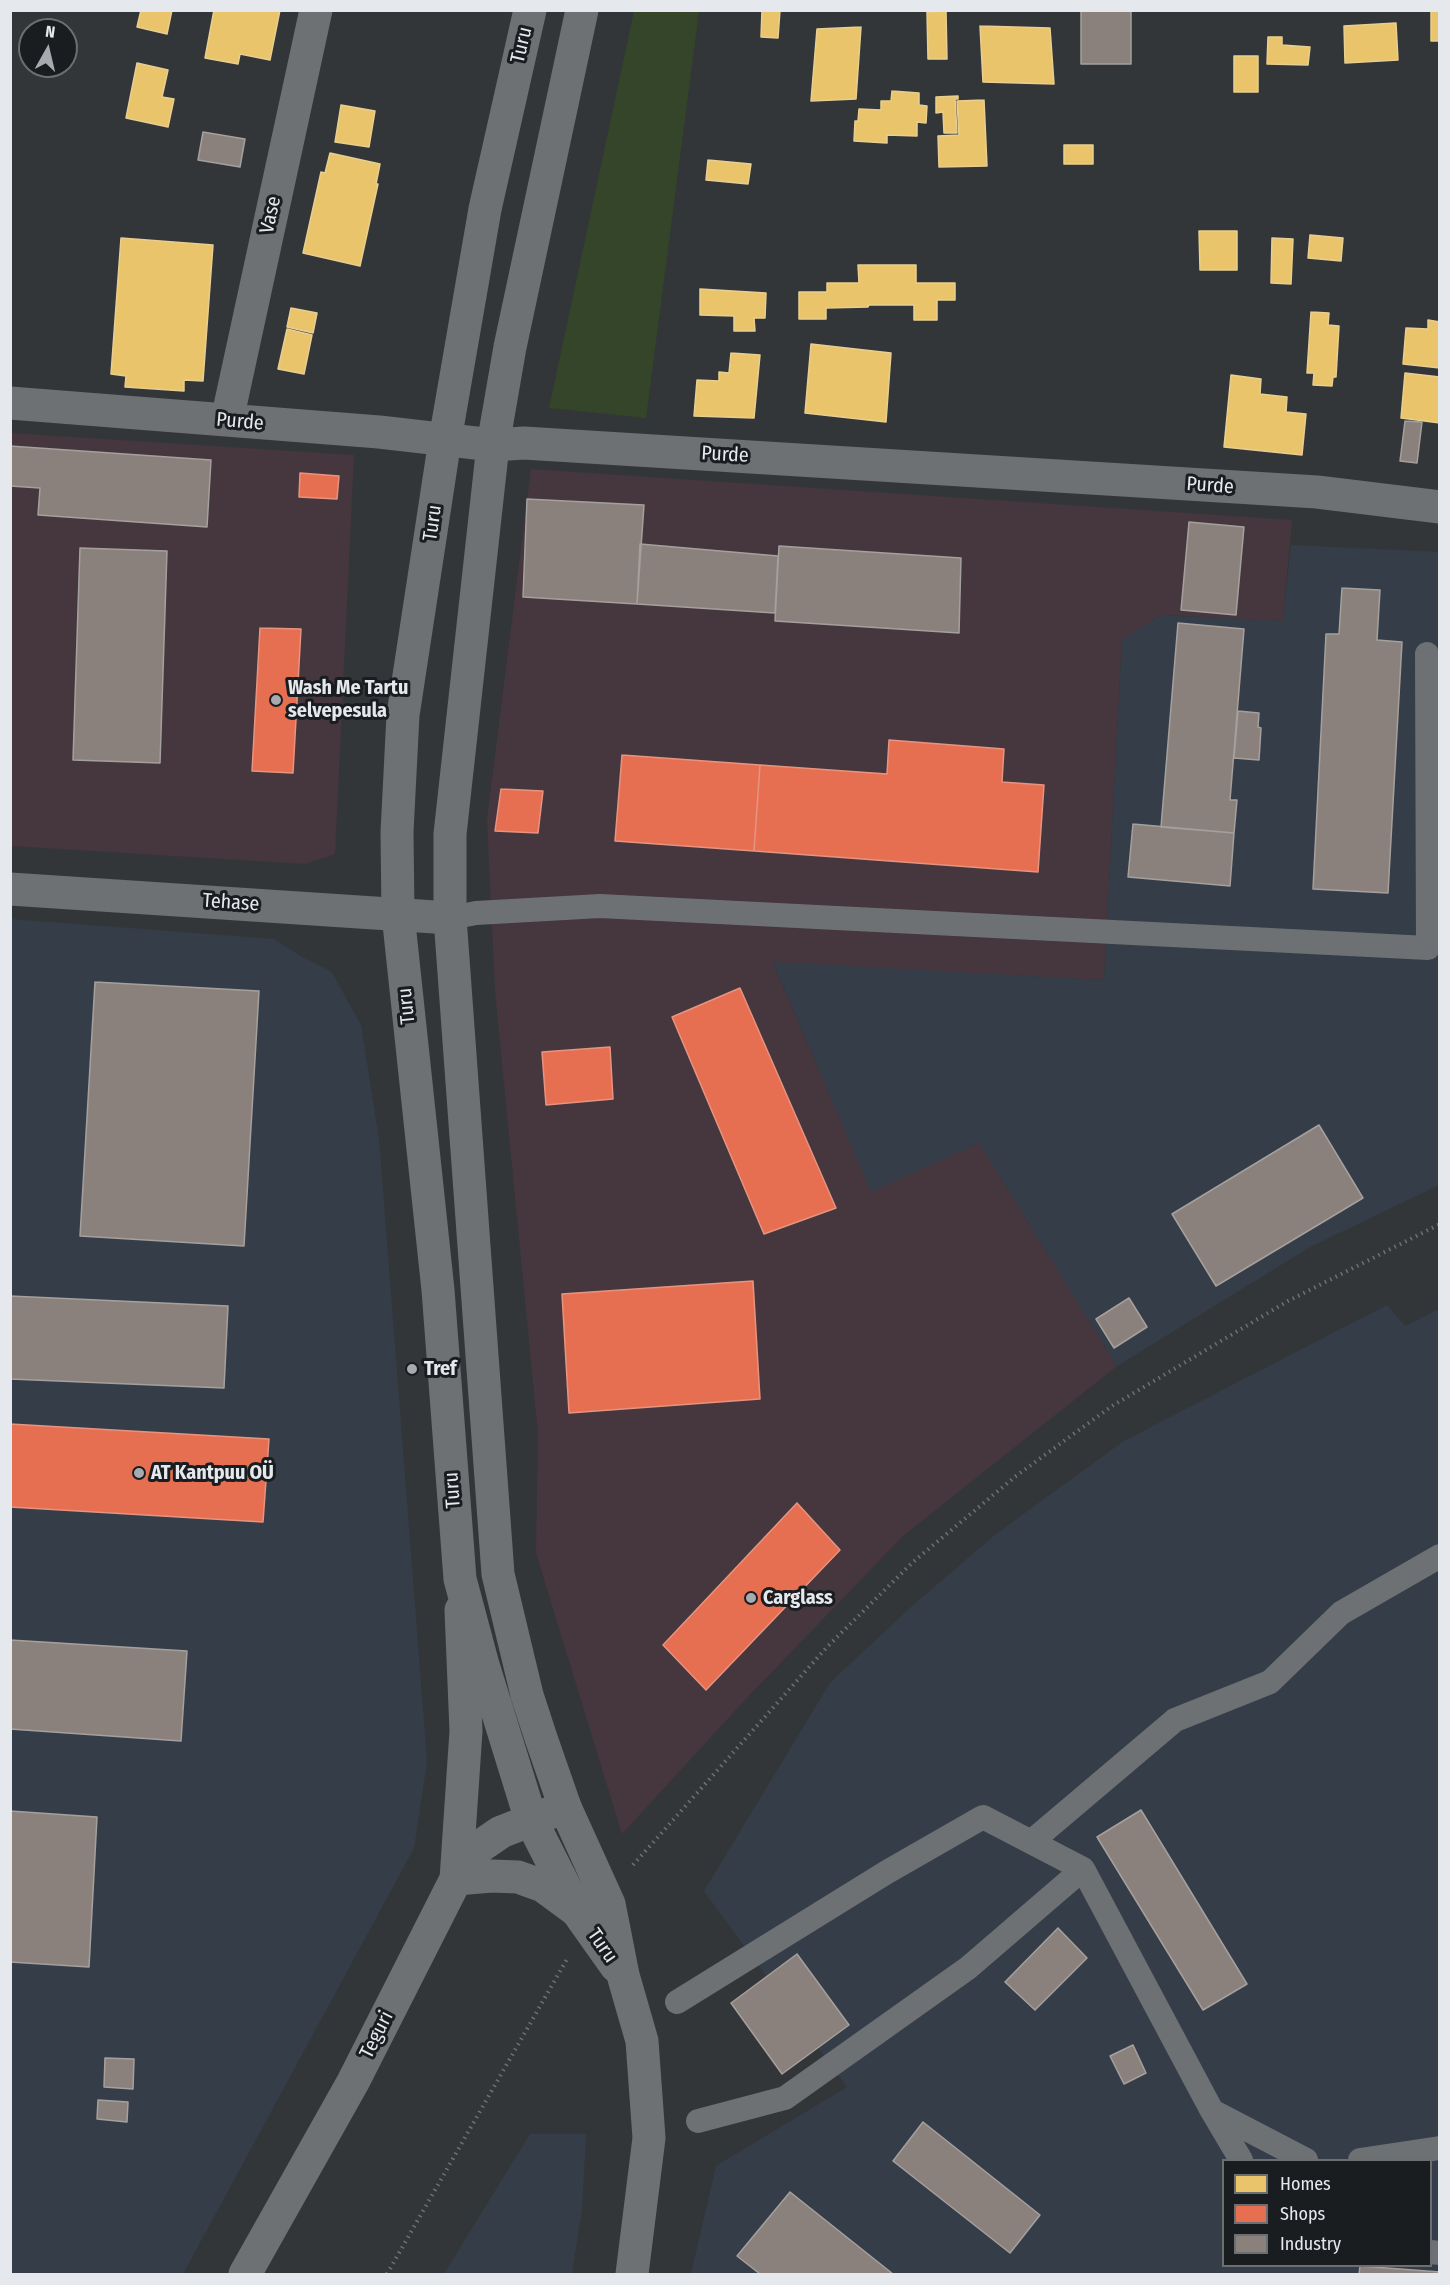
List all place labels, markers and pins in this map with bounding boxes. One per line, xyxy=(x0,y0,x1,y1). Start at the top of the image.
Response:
place label: Wash Me Tartu selvepesula xyxy=(288,676,408,723)
marker: Wash Me Tartu selvepesula xyxy=(269,693,283,707)
place label: Tref xyxy=(424,1357,457,1381)
marker: Tref xyxy=(405,1362,419,1376)
place label: AT Kantpuu OÜ xyxy=(151,1461,274,1485)
marker: AT Kantpuu OÜ xyxy=(132,1466,146,1480)
place label: Carglass xyxy=(763,1586,833,1610)
marker: Carglass xyxy=(744,1591,758,1605)

